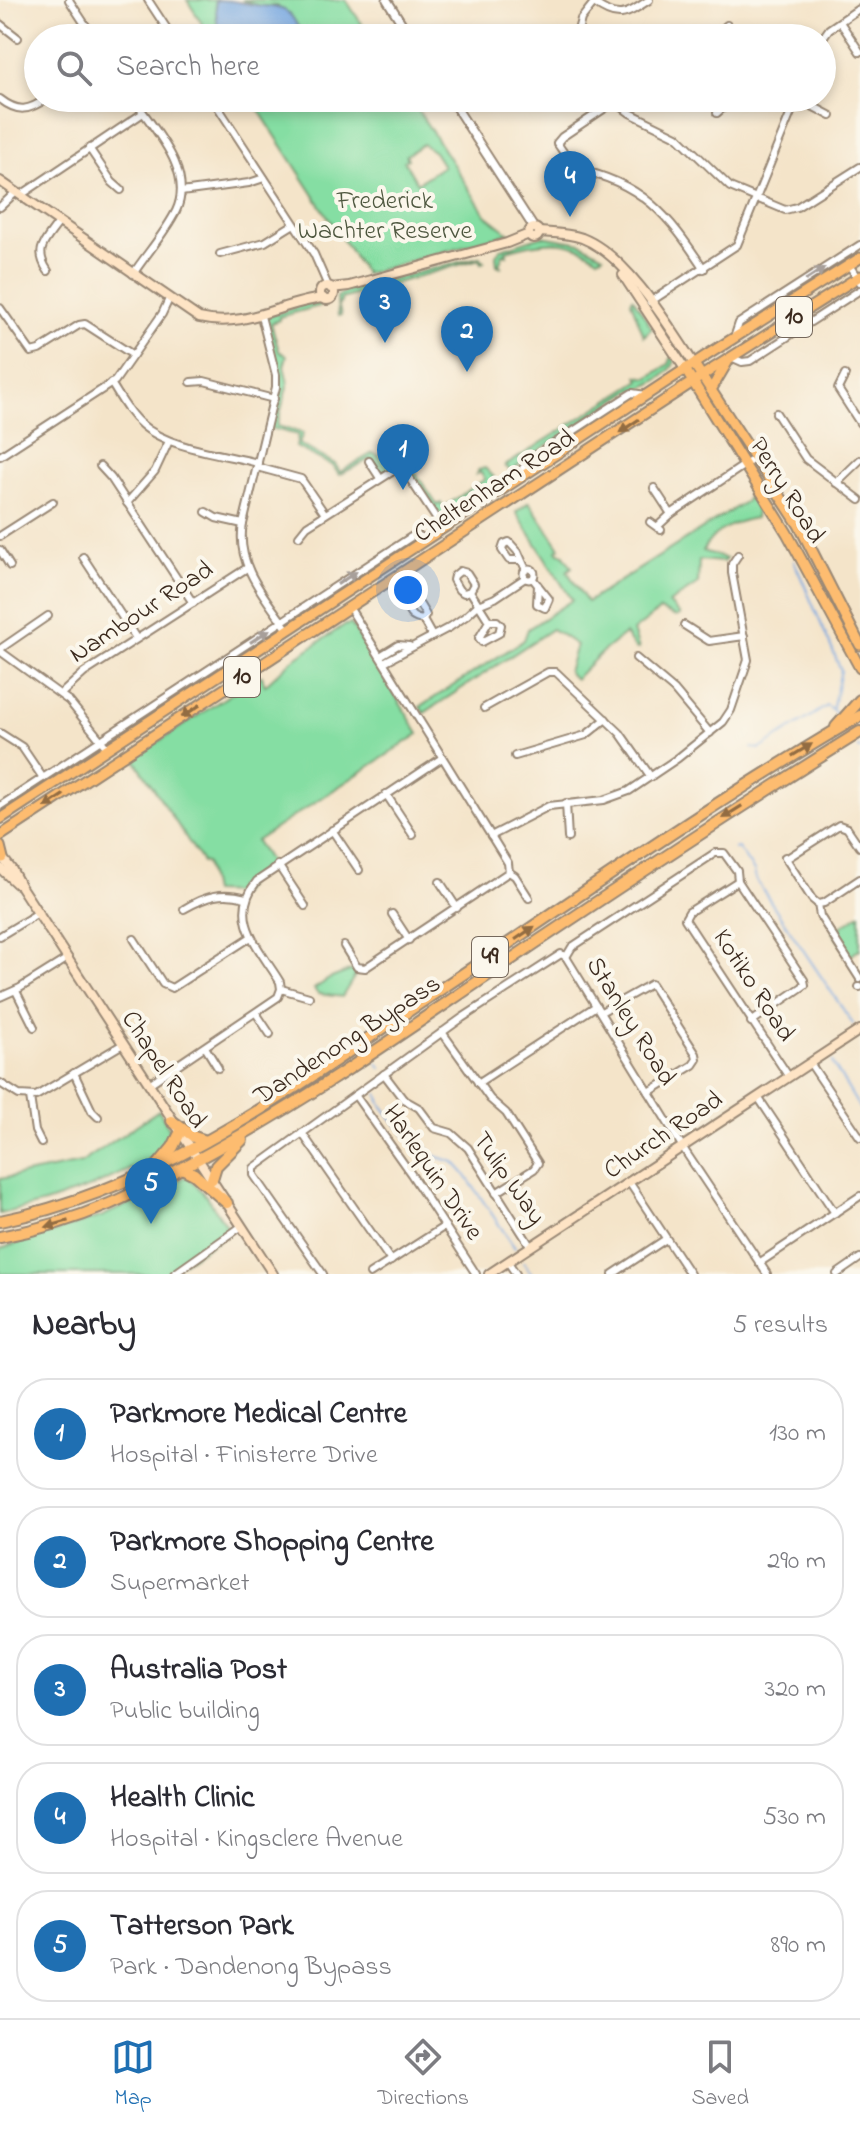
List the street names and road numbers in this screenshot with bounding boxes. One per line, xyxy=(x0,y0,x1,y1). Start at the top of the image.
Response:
road number: 10 xyxy=(776,297,812,337)
street label: Cheltenham Road xyxy=(407,420,583,553)
street label: Perry Road xyxy=(738,431,834,552)
street label: Nambour Road xyxy=(62,552,222,674)
road number: 10 xyxy=(224,657,260,697)
street label: Kotiko Road xyxy=(702,922,804,1050)
road number: 49 xyxy=(472,937,508,977)
street label: Stanley Road xyxy=(575,950,685,1094)
street label: Dandenong Bypass xyxy=(246,966,449,1116)
street label: Chapel Road xyxy=(111,1004,216,1137)
street label: Church Road xyxy=(597,1082,731,1190)
street label: Harlequin Drive xyxy=(372,1097,492,1249)
street label: Tulip Way xyxy=(462,1124,554,1234)

